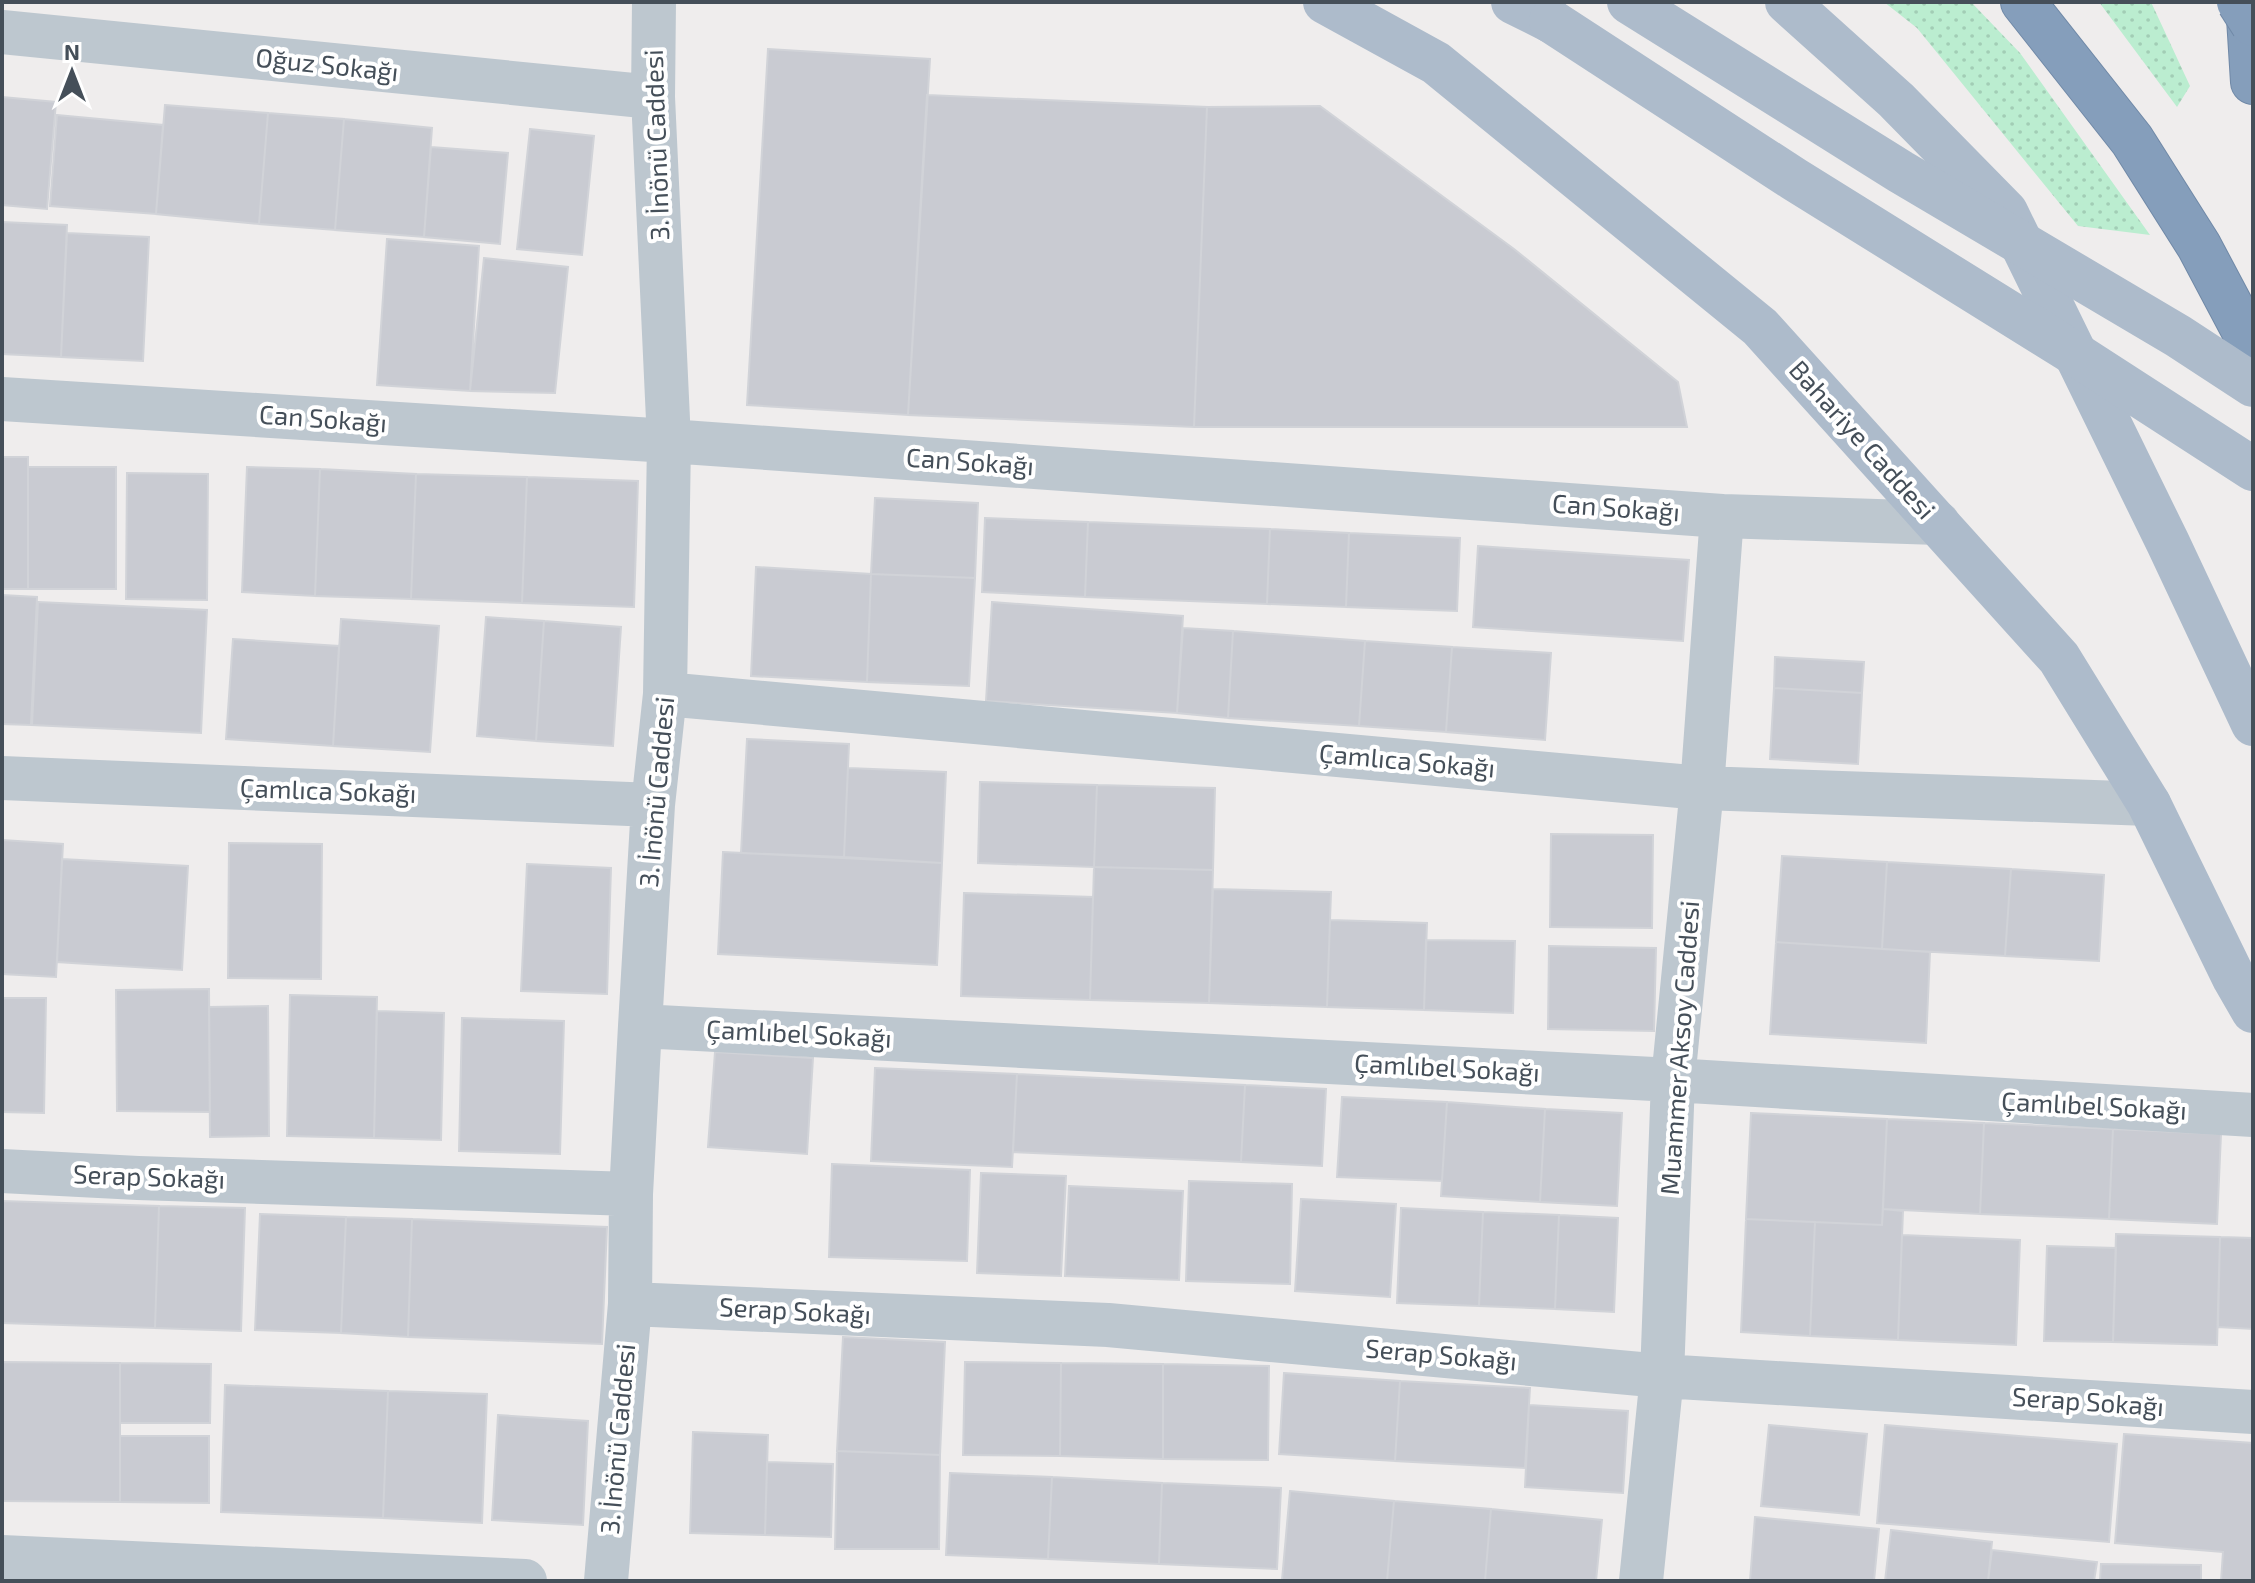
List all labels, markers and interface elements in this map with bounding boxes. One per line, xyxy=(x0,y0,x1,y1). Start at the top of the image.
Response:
north arrow xyxy=(32,32,112,112)
text: N xyxy=(64,38,80,64)
street label: Oğuz Sokağı xyxy=(254,41,400,86)
street label: 3. İnönü Caddesi xyxy=(637,49,674,241)
street label: Bahariye Caddesi xyxy=(1784,353,1942,525)
street label: Can Sokağı xyxy=(258,398,388,437)
street label: Can Sokağı xyxy=(905,441,1035,480)
street label: Can Sokağı xyxy=(1551,487,1681,526)
street label: 3. İnönü Caddesi xyxy=(632,695,679,888)
street label: Çamlıca Sokağı xyxy=(1318,736,1496,785)
street label: Çamlıca Sokağı xyxy=(239,771,417,810)
street label: Muammer Aksoy Caddesi xyxy=(1653,900,1704,1196)
street label: Çamlıbel Sokağı xyxy=(706,1012,893,1055)
street label: Çamlıbel Sokağı xyxy=(1354,1046,1541,1089)
street label: Çamlıbel Sokağı xyxy=(2001,1084,2188,1127)
street label: Serap Sokağı xyxy=(73,1157,226,1194)
street label: Serap Sokağı xyxy=(718,1290,872,1329)
street label: Serap Sokağı xyxy=(1364,1331,1518,1376)
street label: 3. İnönü Caddesi xyxy=(593,1342,640,1535)
street label: Serap Sokağı xyxy=(2011,1380,2165,1421)

